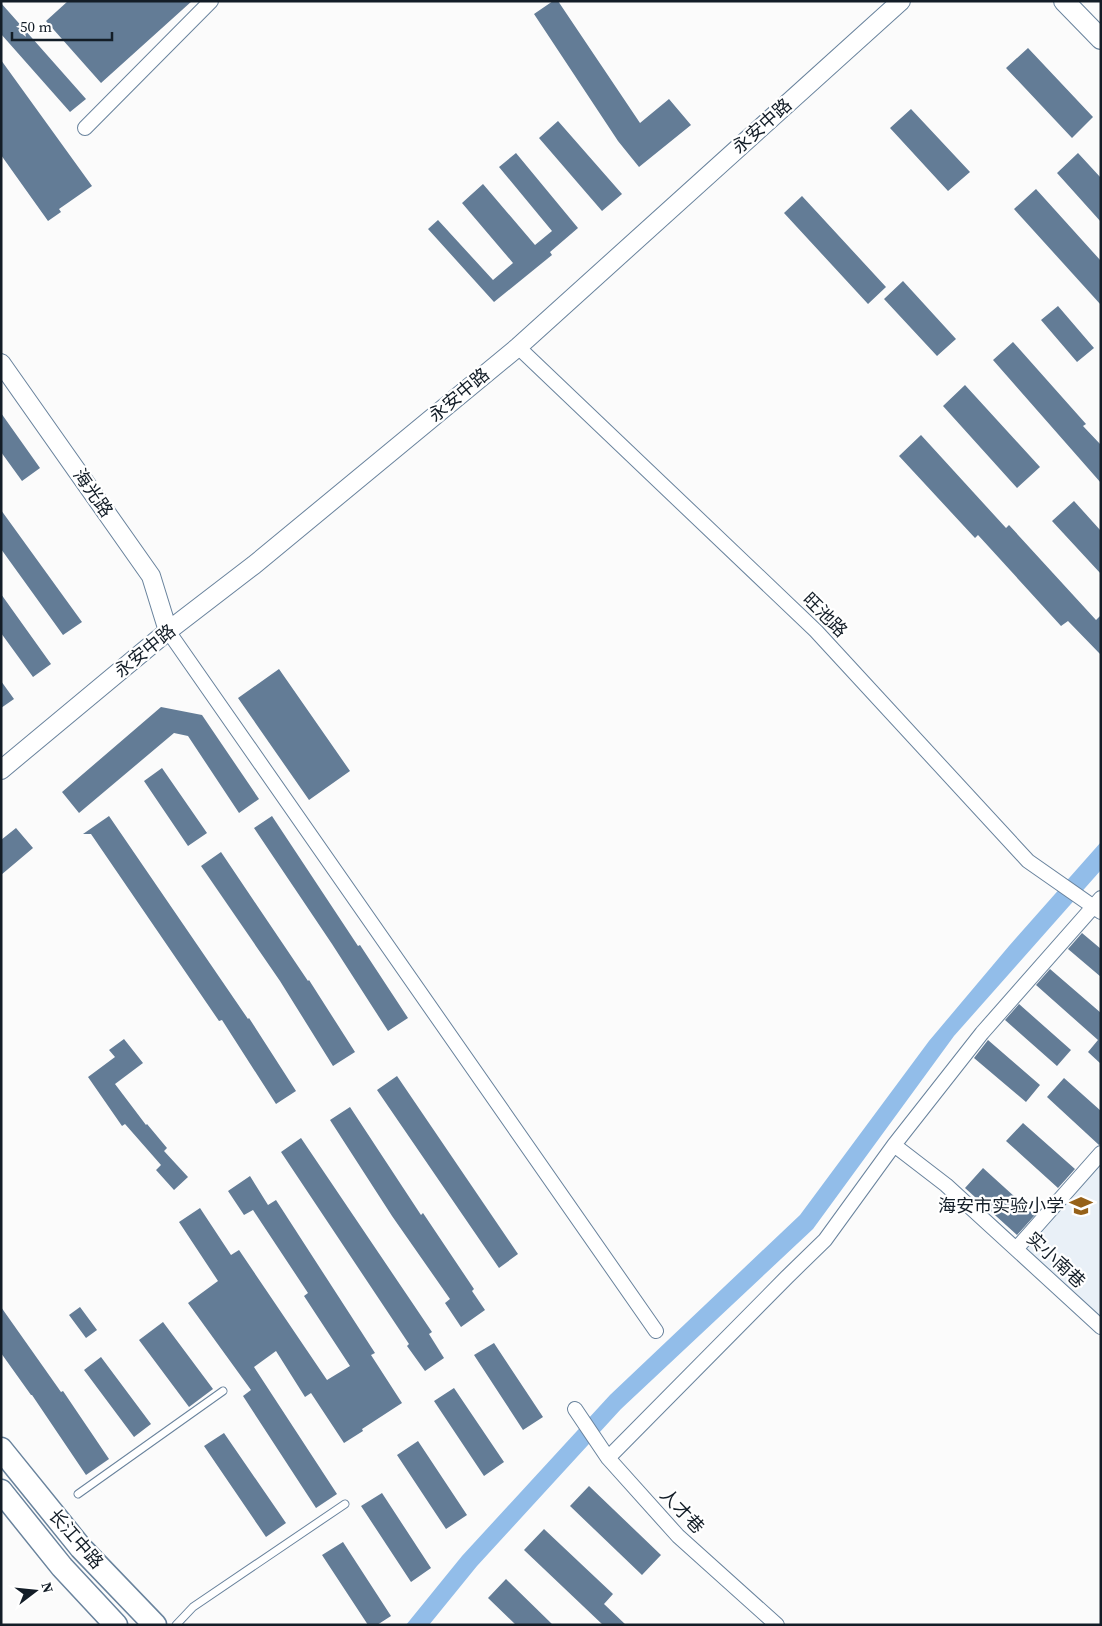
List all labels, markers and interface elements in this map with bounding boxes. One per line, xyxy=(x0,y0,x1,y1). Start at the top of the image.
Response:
scale bar xyxy=(12,10,112,42)
text: 50 m xyxy=(20,16,52,37)
street label: 永安中路 xyxy=(727,92,797,159)
street label: 永安中路 xyxy=(423,362,494,427)
street label: 海光路 xyxy=(68,463,119,522)
street label: 旺池路 xyxy=(797,587,853,643)
street label: 永安中路 xyxy=(109,618,181,683)
place label: 海安市实验小学 xyxy=(938,1193,1064,1218)
school or university icon: 海安市实验小学 xyxy=(1068,1193,1094,1219)
street label: 实小南巷 xyxy=(1021,1226,1091,1293)
street label: 人才巷 xyxy=(655,1483,710,1539)
street label: 长江中路 xyxy=(43,1503,109,1574)
north arrow xyxy=(10,1566,60,1616)
text: N xyxy=(36,1580,59,1595)

